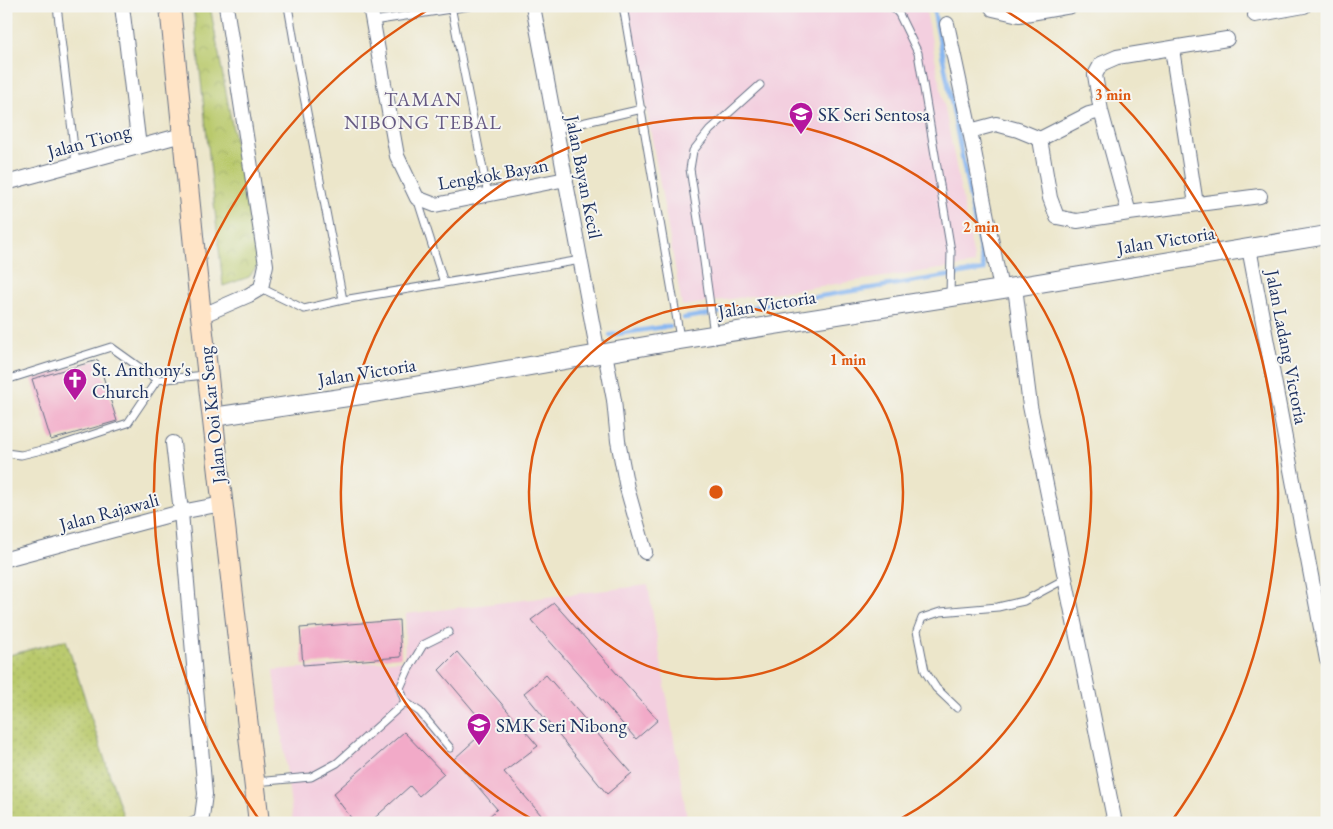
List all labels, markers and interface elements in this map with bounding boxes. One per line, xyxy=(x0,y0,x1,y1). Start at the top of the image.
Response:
text: 3 min xyxy=(1095,85,1132,104)
district label: TAMAN NIBONG TEBAL xyxy=(344,86,502,135)
school or university icon: SK Seri Sentosa xyxy=(788,101,814,135)
place label: SK Seri Sentosa xyxy=(818,102,930,127)
street label: Jalan Bayan Kecil xyxy=(559,111,608,241)
street label: Jalan Tiong xyxy=(43,118,134,165)
street label: Lengkok Bayan xyxy=(436,152,550,196)
text: 2 min xyxy=(963,217,1000,236)
street label: Jalan Victoria xyxy=(1113,220,1217,260)
street label: Jalan Ladang Victoria xyxy=(1259,266,1314,427)
street label: Jalan Victoria xyxy=(714,284,818,324)
street label: Jalan Ooi Kar Seng xyxy=(192,345,232,487)
text: 1 min xyxy=(830,350,867,369)
street label: Jalan Victoria xyxy=(314,352,418,392)
place label: St. Anthony's Church xyxy=(92,357,191,404)
church icon: St. Anthony's Church xyxy=(62,367,88,401)
centre of rings xyxy=(707,483,725,501)
street label: Jalan Rajawali xyxy=(55,487,162,538)
school or university icon: SMK Seri Nibong xyxy=(466,712,492,746)
place label: SMK Seri Nibong xyxy=(496,713,628,738)

